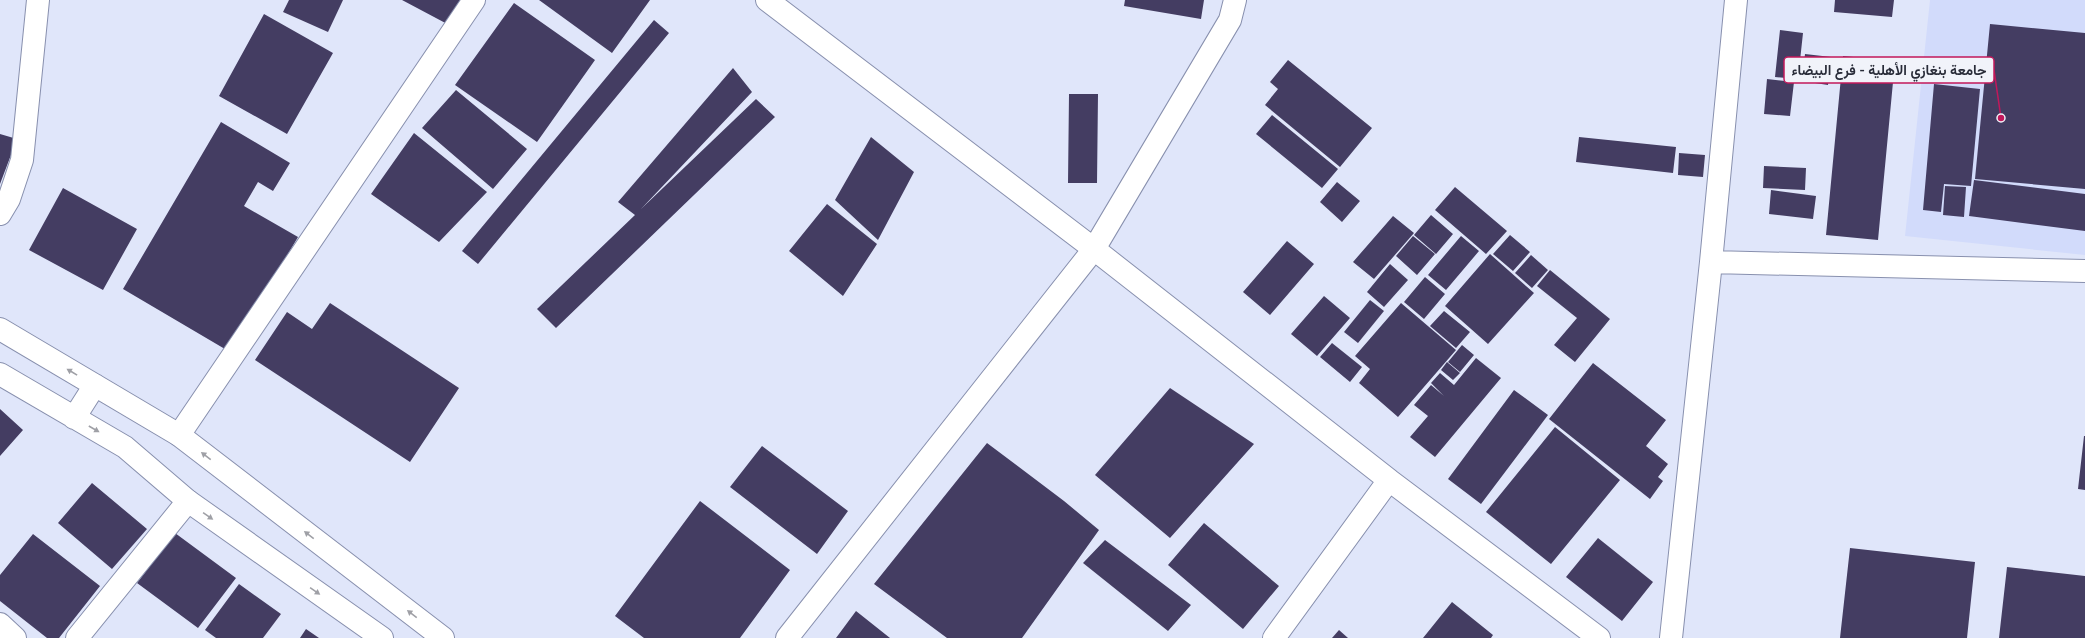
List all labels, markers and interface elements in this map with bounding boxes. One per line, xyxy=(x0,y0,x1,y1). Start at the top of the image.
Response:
callout: جامعة بنغازي الأهلية - فرع البيضاء xyxy=(1784,57,1994,83)
text: جامعة بنغازي الأهلية - فرع البيضاء xyxy=(1792,62,1987,82)
one-way arrow xyxy=(66,369,78,376)
one-way arrow xyxy=(88,426,100,433)
one-way arrow xyxy=(200,452,211,460)
one-way arrow xyxy=(203,512,214,520)
one-way arrow xyxy=(304,531,314,539)
one-way arrow xyxy=(310,587,320,595)
one-way arrow xyxy=(407,610,418,619)

